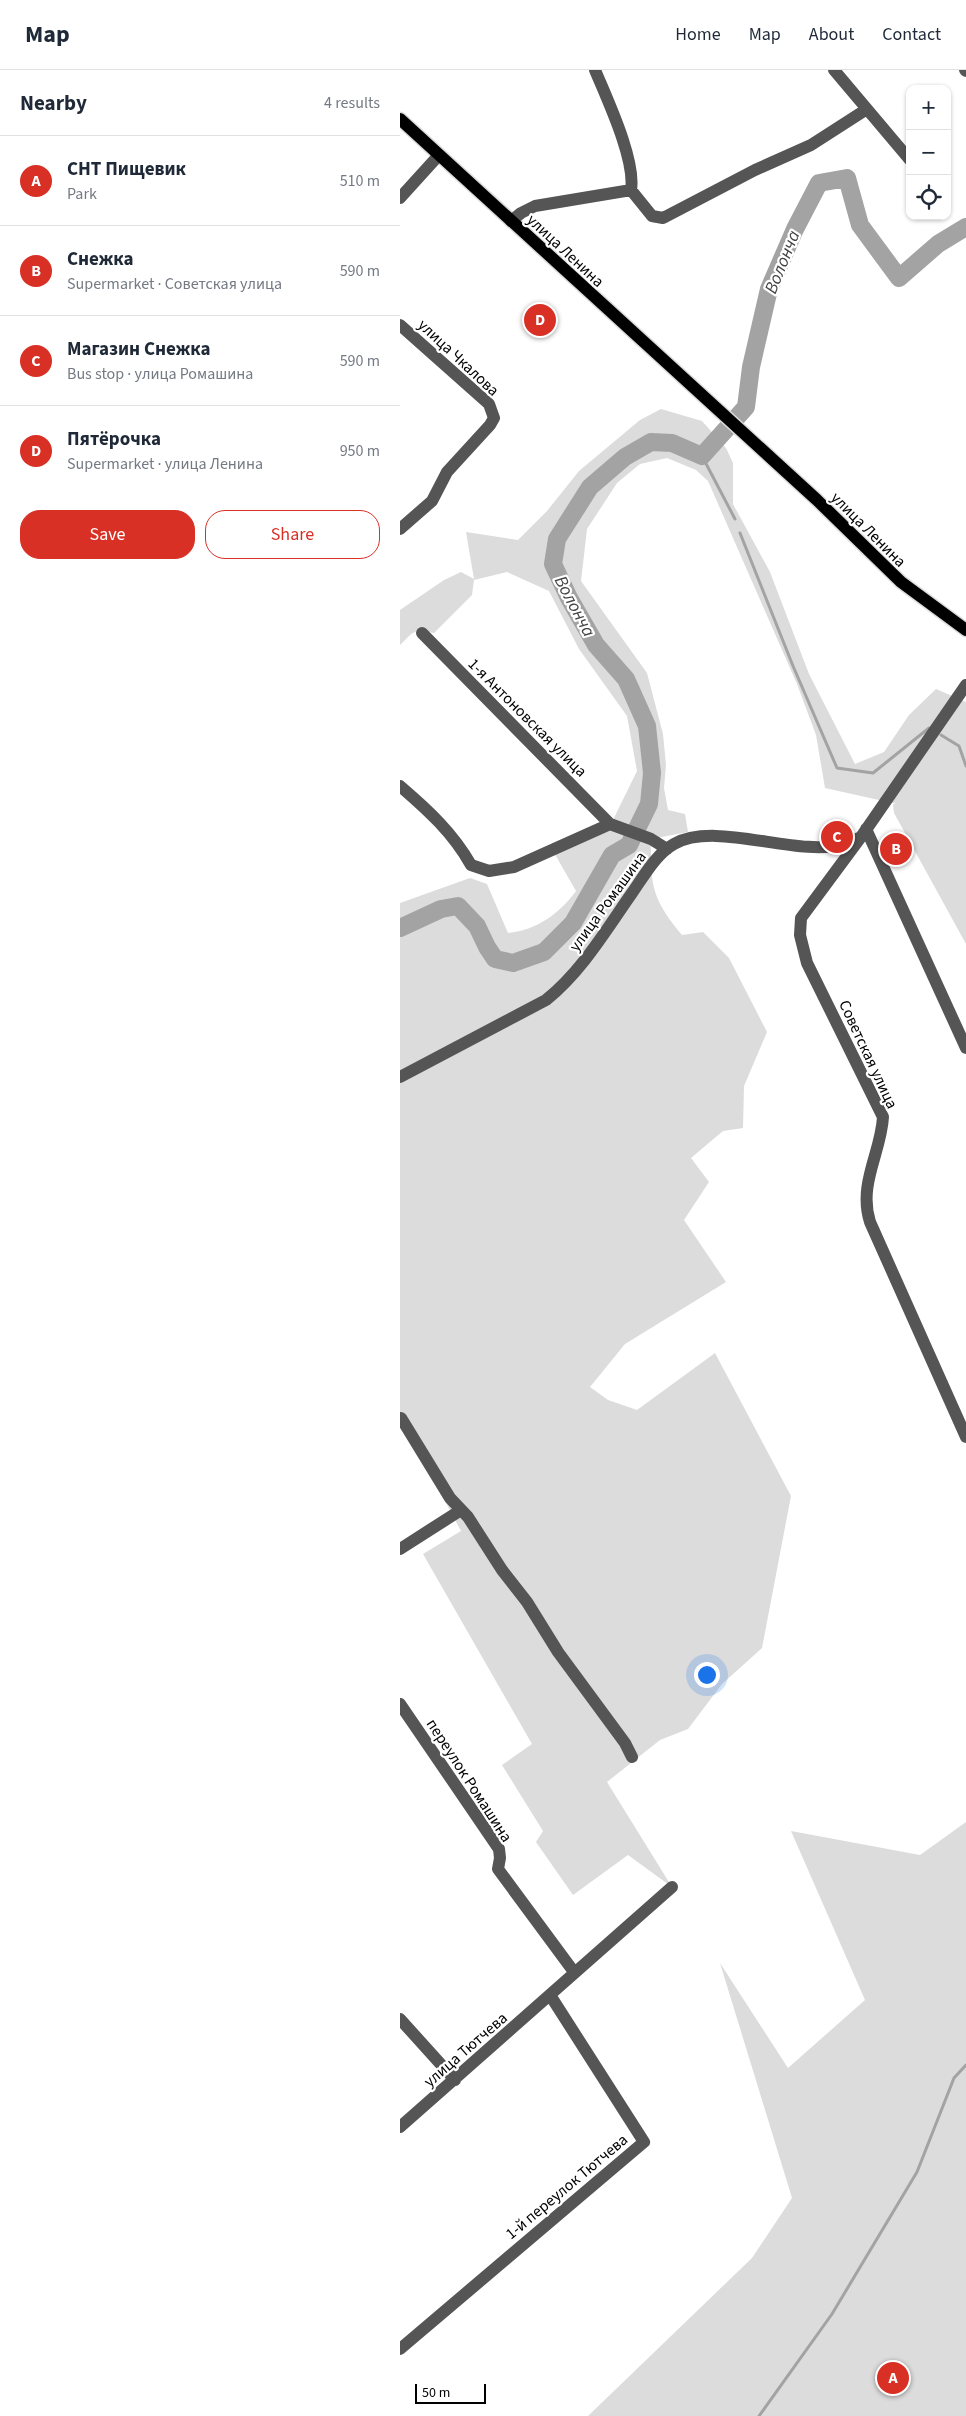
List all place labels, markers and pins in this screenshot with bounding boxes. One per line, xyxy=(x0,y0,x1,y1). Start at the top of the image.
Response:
pin: D xyxy=(524,301,556,339)
pin: C xyxy=(821,818,853,856)
pin: B xyxy=(880,830,912,868)
pin: A xyxy=(877,2359,909,2397)

